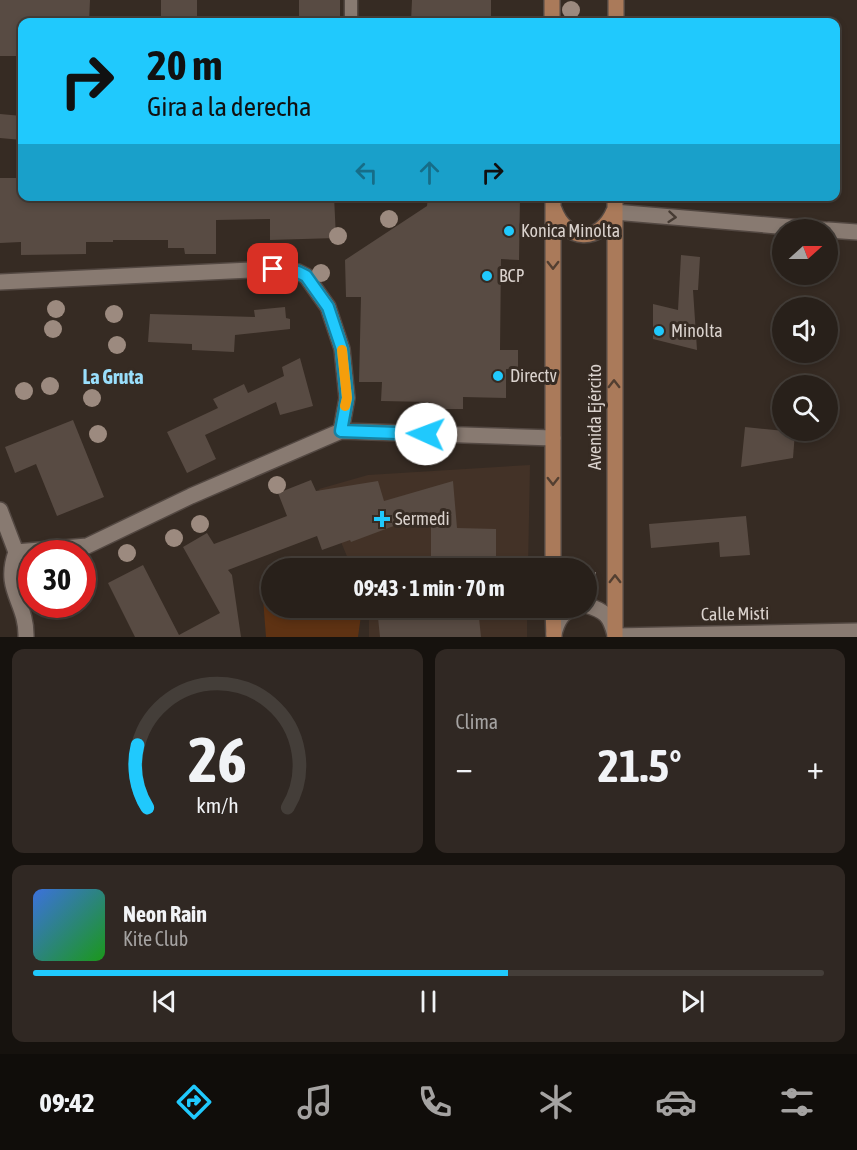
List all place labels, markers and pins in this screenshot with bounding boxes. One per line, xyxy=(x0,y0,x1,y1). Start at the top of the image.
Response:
place label: Konica Minolta xyxy=(521,220,620,241)
marker: Konica Minolta xyxy=(502,224,516,238)
pin xyxy=(247,243,298,294)
place label: BCP xyxy=(499,265,525,286)
marker: BCP xyxy=(480,269,494,283)
place label: Minolta xyxy=(671,320,723,341)
marker: Minolta xyxy=(652,324,666,338)
place label: Directv xyxy=(510,365,557,386)
marker: Directv xyxy=(491,369,505,383)
place label: Sermedi xyxy=(395,508,450,529)
marker: Sermedi xyxy=(373,510,391,528)

